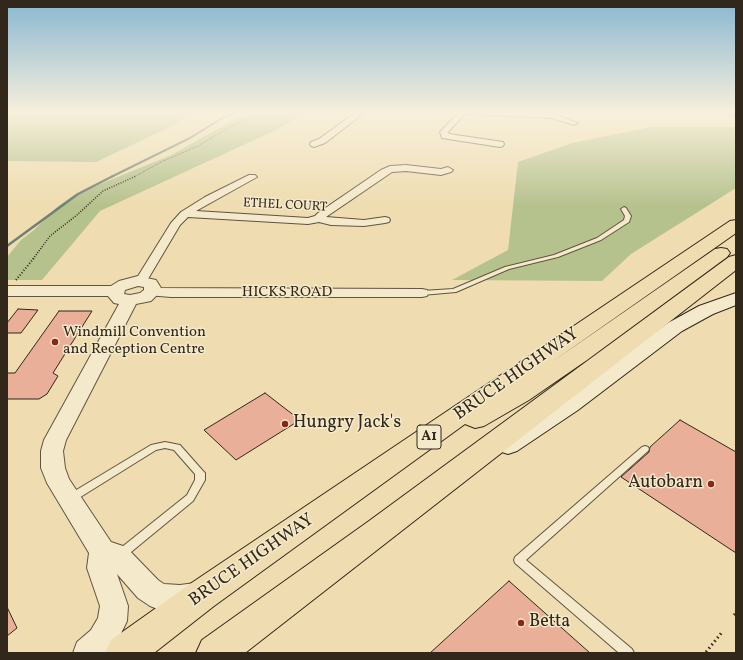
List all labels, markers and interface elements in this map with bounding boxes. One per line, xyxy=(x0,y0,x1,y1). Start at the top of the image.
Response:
street label: ETHEL COURT xyxy=(242,196,328,216)
street label: HICKS ROAD xyxy=(242,284,332,302)
place label: Windmill Convention and Reception Centre xyxy=(63,324,206,359)
street label: BRUCE HIGHWAY xyxy=(450,324,584,426)
marker: Windmill Convention and Reception Centre xyxy=(50,337,60,347)
place label: Hungry Jack's xyxy=(293,413,401,435)
marker: Hungry Jack's xyxy=(280,419,290,429)
road number: A1 xyxy=(417,425,441,449)
place label: Autobarn xyxy=(628,473,703,495)
marker: Autobarn xyxy=(706,479,716,489)
street label: BRUCE HIGHWAY xyxy=(185,510,319,612)
place label: Betta xyxy=(529,612,570,634)
marker: Betta xyxy=(516,618,526,628)

